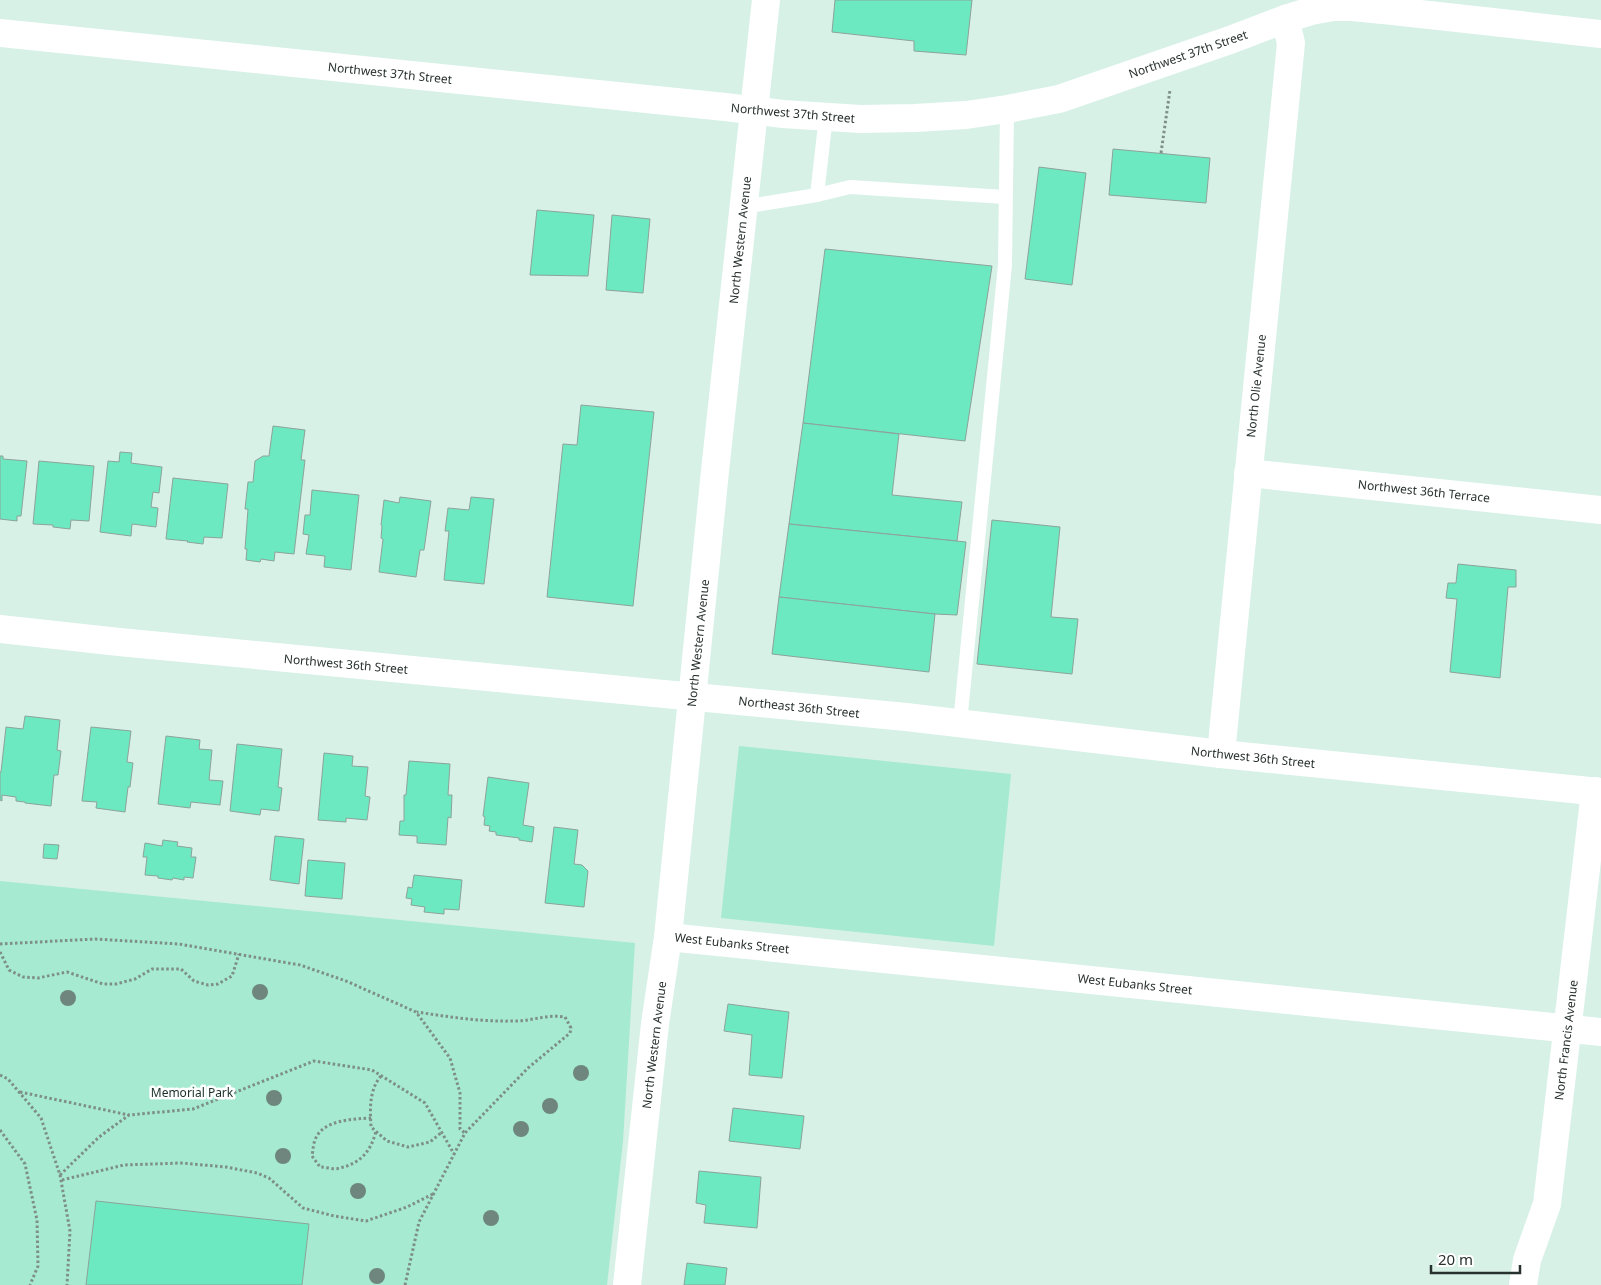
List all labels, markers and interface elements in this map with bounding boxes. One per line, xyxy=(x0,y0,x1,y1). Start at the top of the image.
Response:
street label: Northwest 37th Street xyxy=(1126,25,1250,82)
street label: Northwest 37th Street xyxy=(327,58,453,88)
street label: Northwest 37th Street xyxy=(730,99,856,127)
street label: North Western Avenue xyxy=(725,175,755,305)
street label: North Olie Avenue xyxy=(1242,333,1270,439)
street label: Northwest 36th Terrace xyxy=(1357,476,1491,506)
street label: North Western Avenue xyxy=(683,578,713,708)
street label: Northwest 36th Street xyxy=(283,650,409,678)
street label: Northeast 36th Street xyxy=(738,692,861,722)
street label: Northwest 36th Street xyxy=(1190,742,1316,772)
street label: West Eubanks Street xyxy=(674,929,791,958)
street label: West Eubanks Street xyxy=(1077,970,1194,999)
street label: North Francis Avenue xyxy=(1550,979,1582,1101)
street label: North Western Avenue xyxy=(638,980,670,1110)
park label: Memorial Park xyxy=(151,1084,234,1101)
scale bar xyxy=(1431,1242,1520,1274)
text: 20 m xyxy=(1438,1249,1473,1269)

